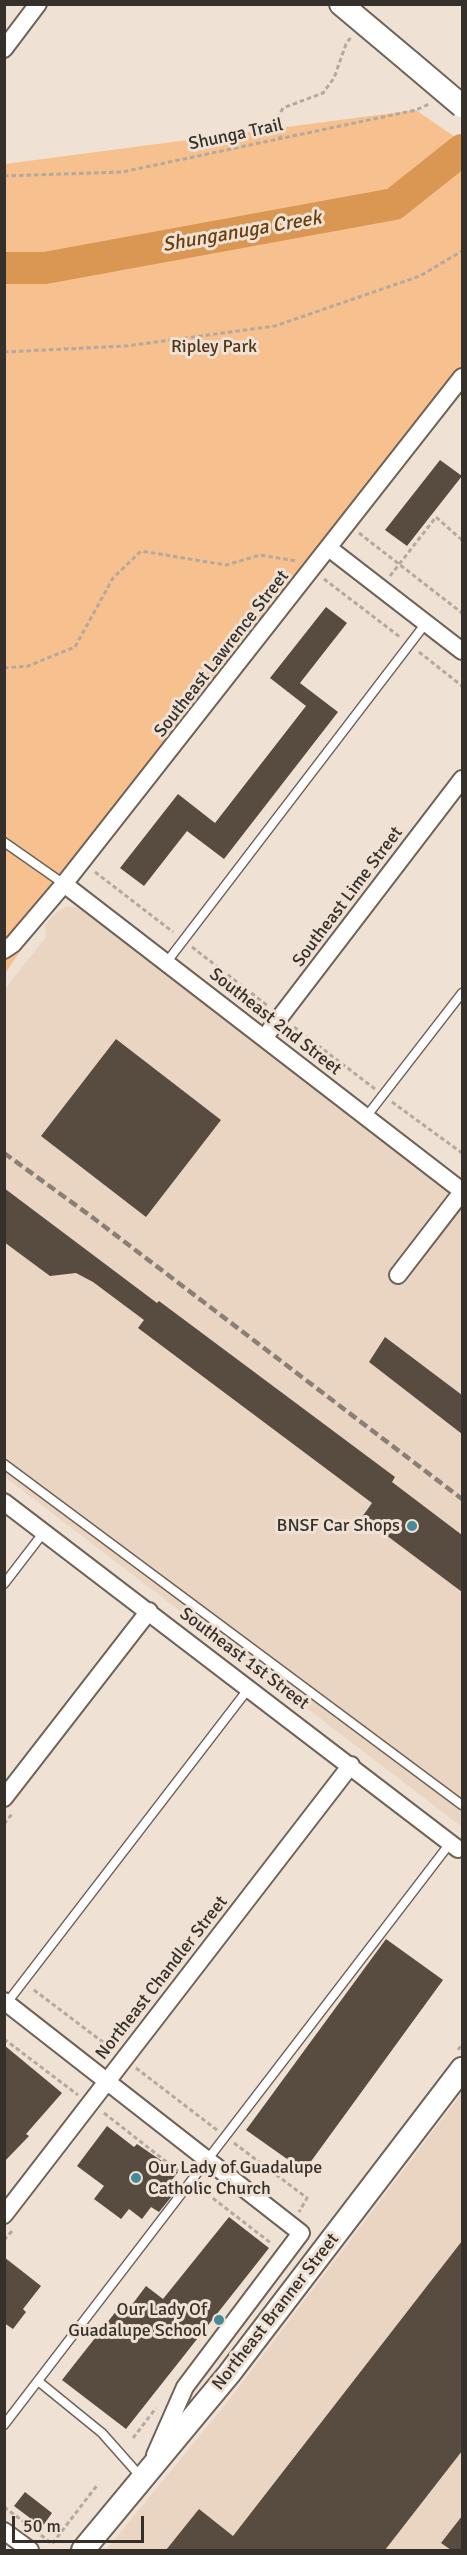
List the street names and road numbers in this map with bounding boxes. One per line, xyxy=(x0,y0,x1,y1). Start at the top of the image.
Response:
street label: Shunga Trail xyxy=(187,114,285,156)
street label: Southeast Lawrence Street xyxy=(150,566,294,742)
street label: Southeast Lime Street xyxy=(288,823,408,971)
street label: Southeast 2nd Street xyxy=(205,964,345,1080)
street label: Southeast 1st Street xyxy=(175,1603,313,1715)
street label: Northeast Chandler Street xyxy=(91,1892,233,2064)
street label: Northeast Branner Street xyxy=(208,2229,344,2395)

